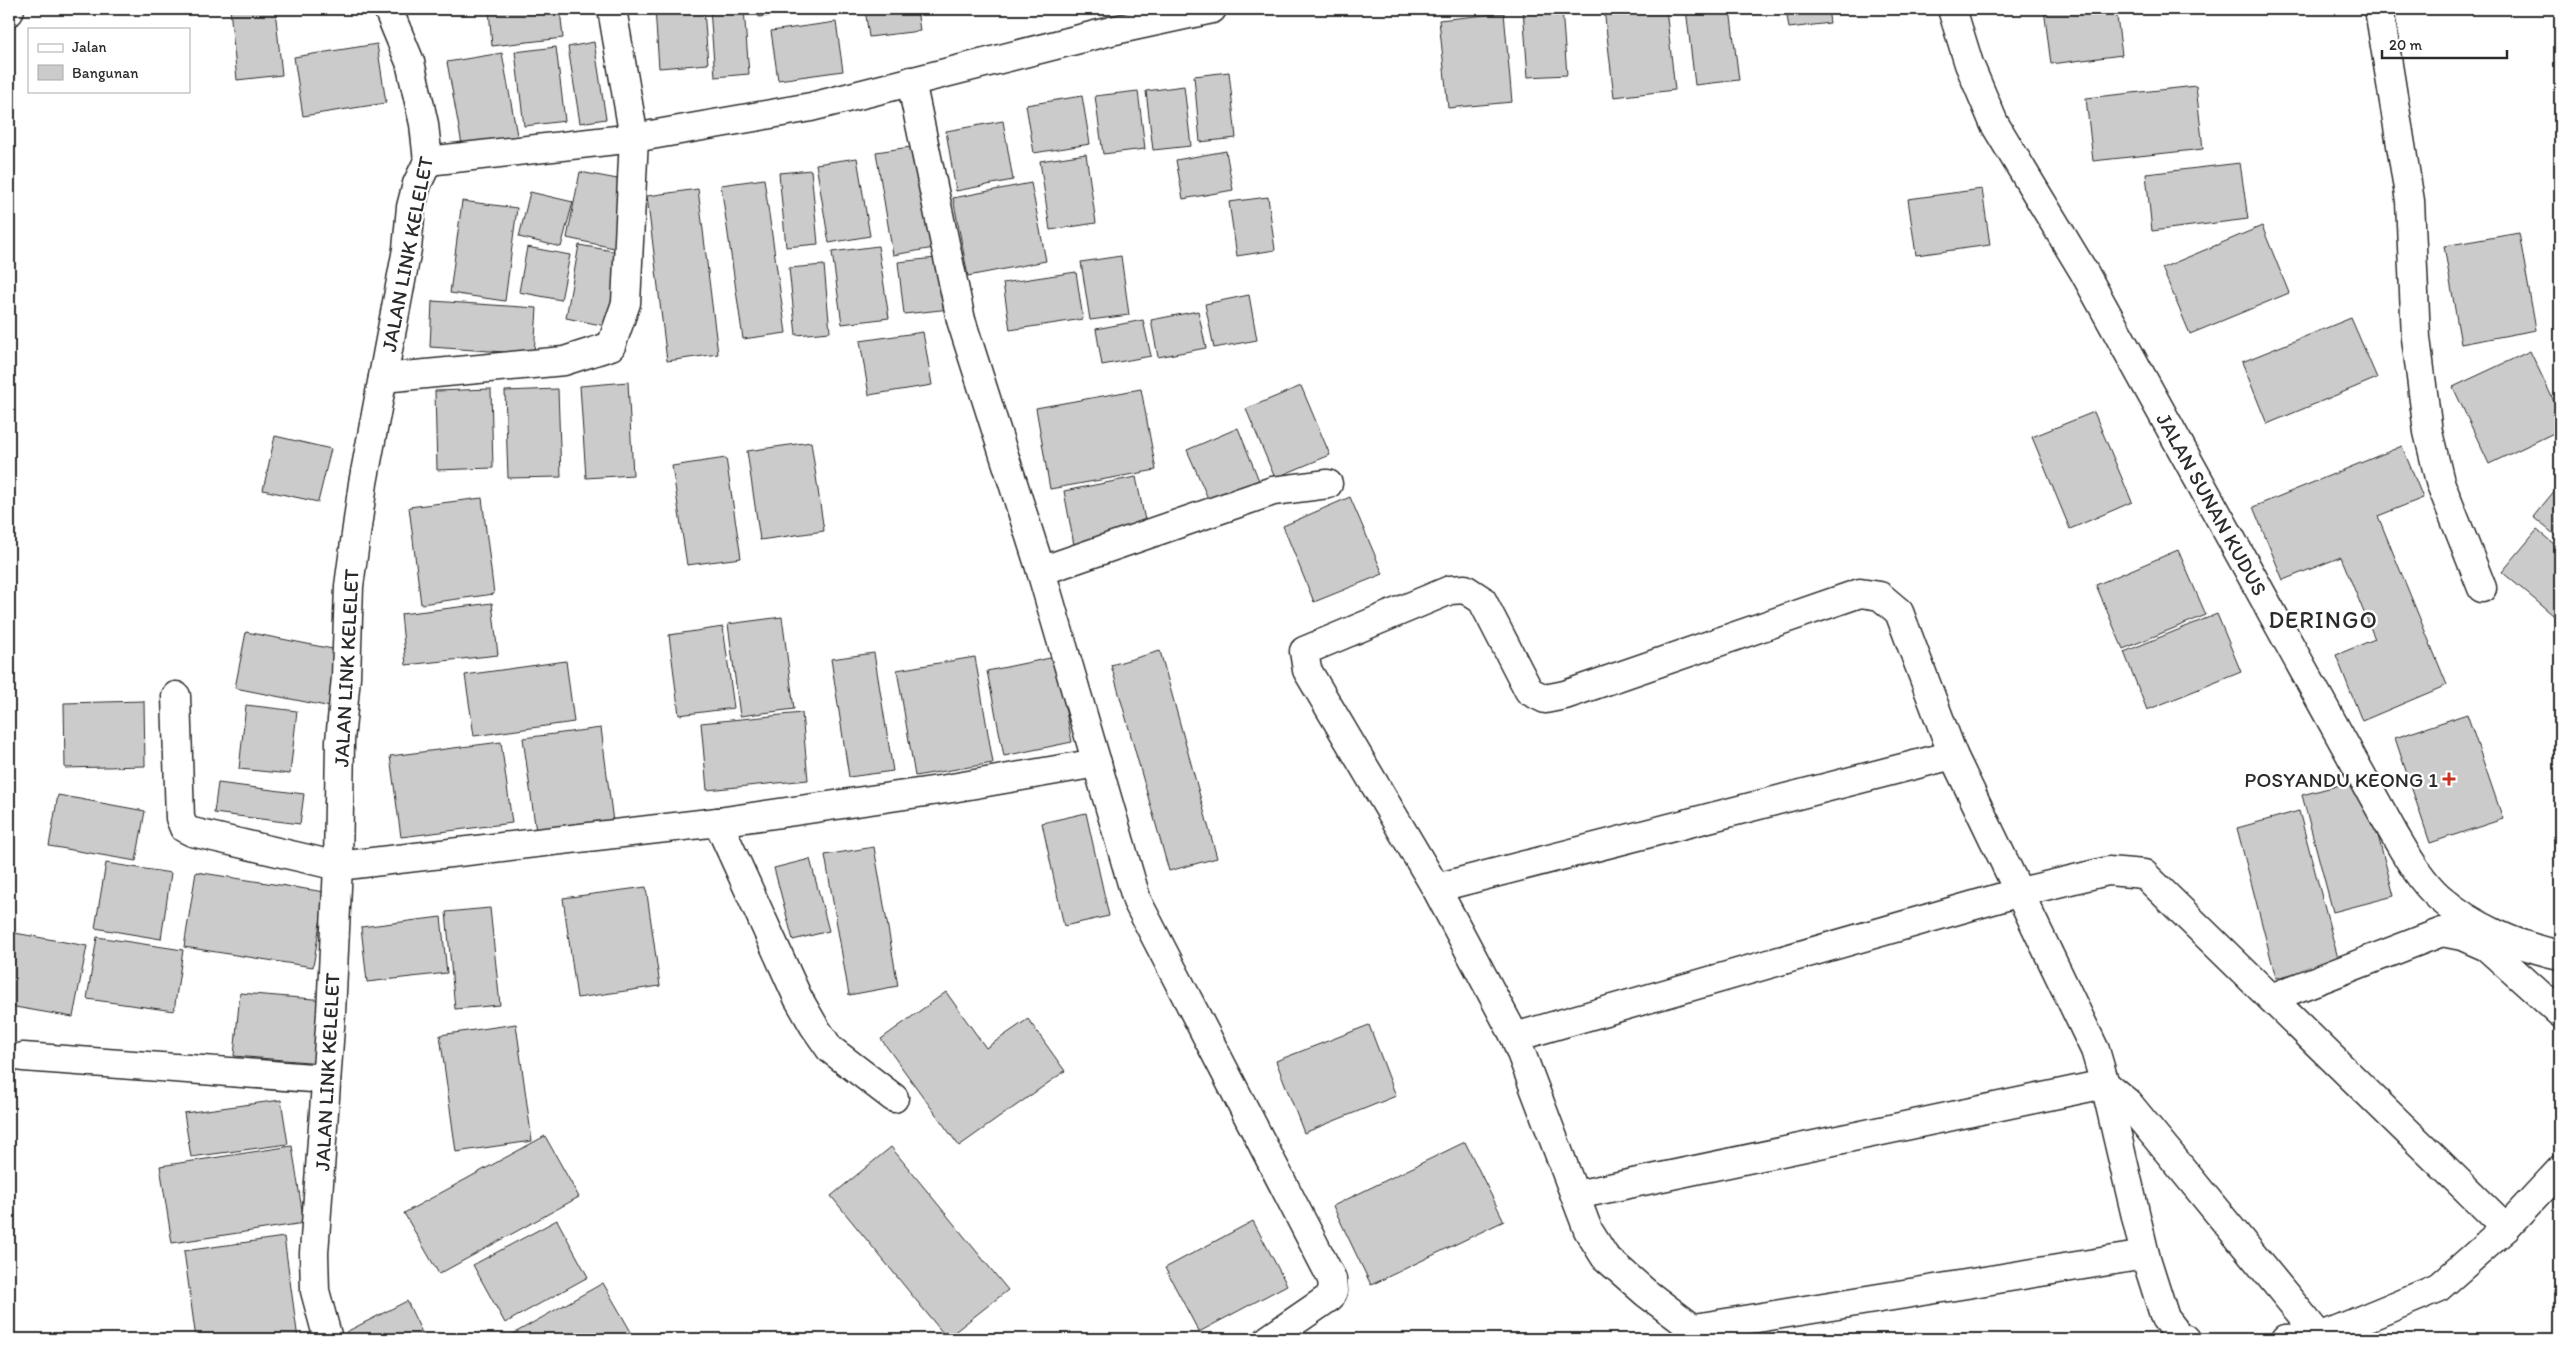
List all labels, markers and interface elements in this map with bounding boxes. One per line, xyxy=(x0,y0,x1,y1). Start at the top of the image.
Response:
legend xyxy=(28,28,190,92)
scale bar xyxy=(2382,28,2506,60)
text: 20 m xyxy=(2389,36,2423,54)
text: Jalan xyxy=(72,38,106,56)
text: Bangunan xyxy=(72,64,139,82)
street label: JALAN LINK KELELET xyxy=(376,154,438,354)
street label: JALAN SUNAN KUDUS xyxy=(2151,408,2273,600)
street label: JALAN LINK KELELET xyxy=(328,568,364,768)
district label: DERINGO xyxy=(2268,605,2378,634)
place label: POSYANDU KEONG 1 xyxy=(2244,767,2438,792)
marker: POSYANDU KEONG 1 xyxy=(2442,772,2456,786)
street label: JALAN LINK KELELET xyxy=(309,972,345,1172)

